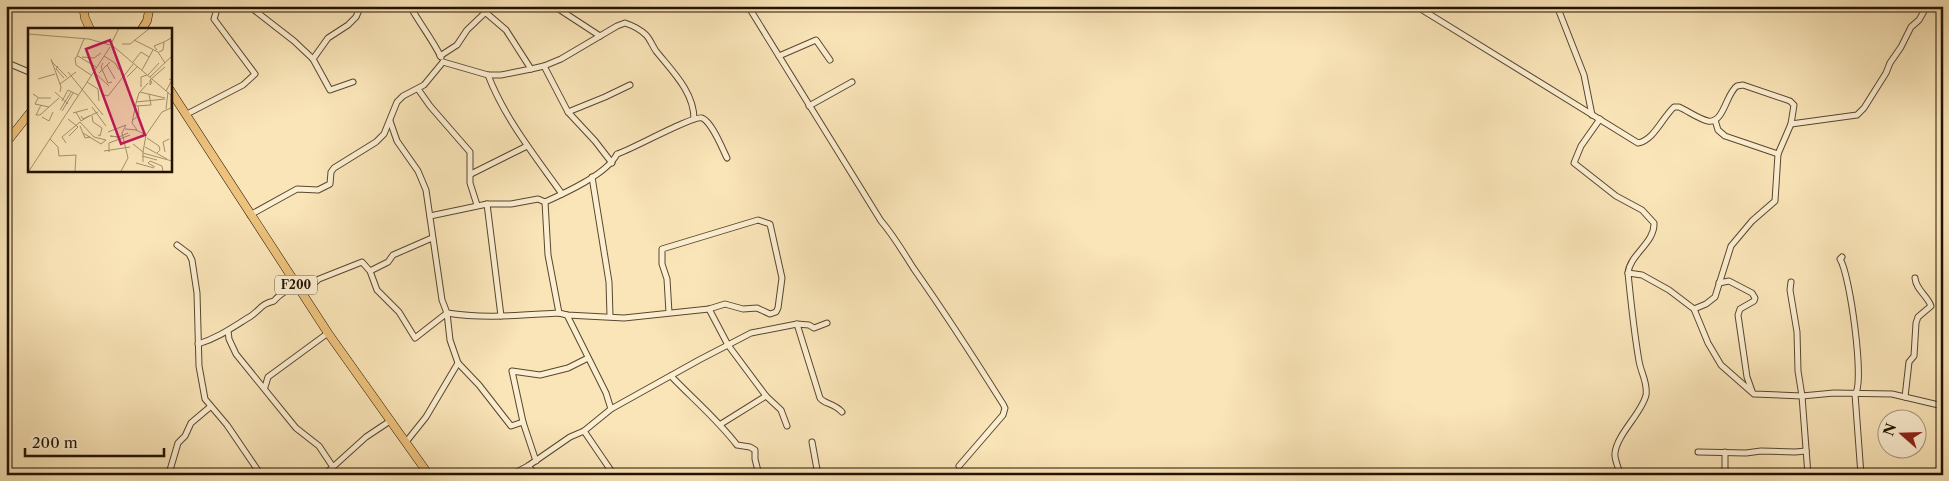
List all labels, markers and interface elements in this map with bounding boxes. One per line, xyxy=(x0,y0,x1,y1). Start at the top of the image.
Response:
inset map xyxy=(28,28,171,171)
road number: F200 xyxy=(275,276,317,294)
north arrow xyxy=(1876,408,1926,458)
text: N xyxy=(1879,421,1900,438)
scale bar xyxy=(25,426,164,458)
text: 200 m xyxy=(32,433,78,452)

